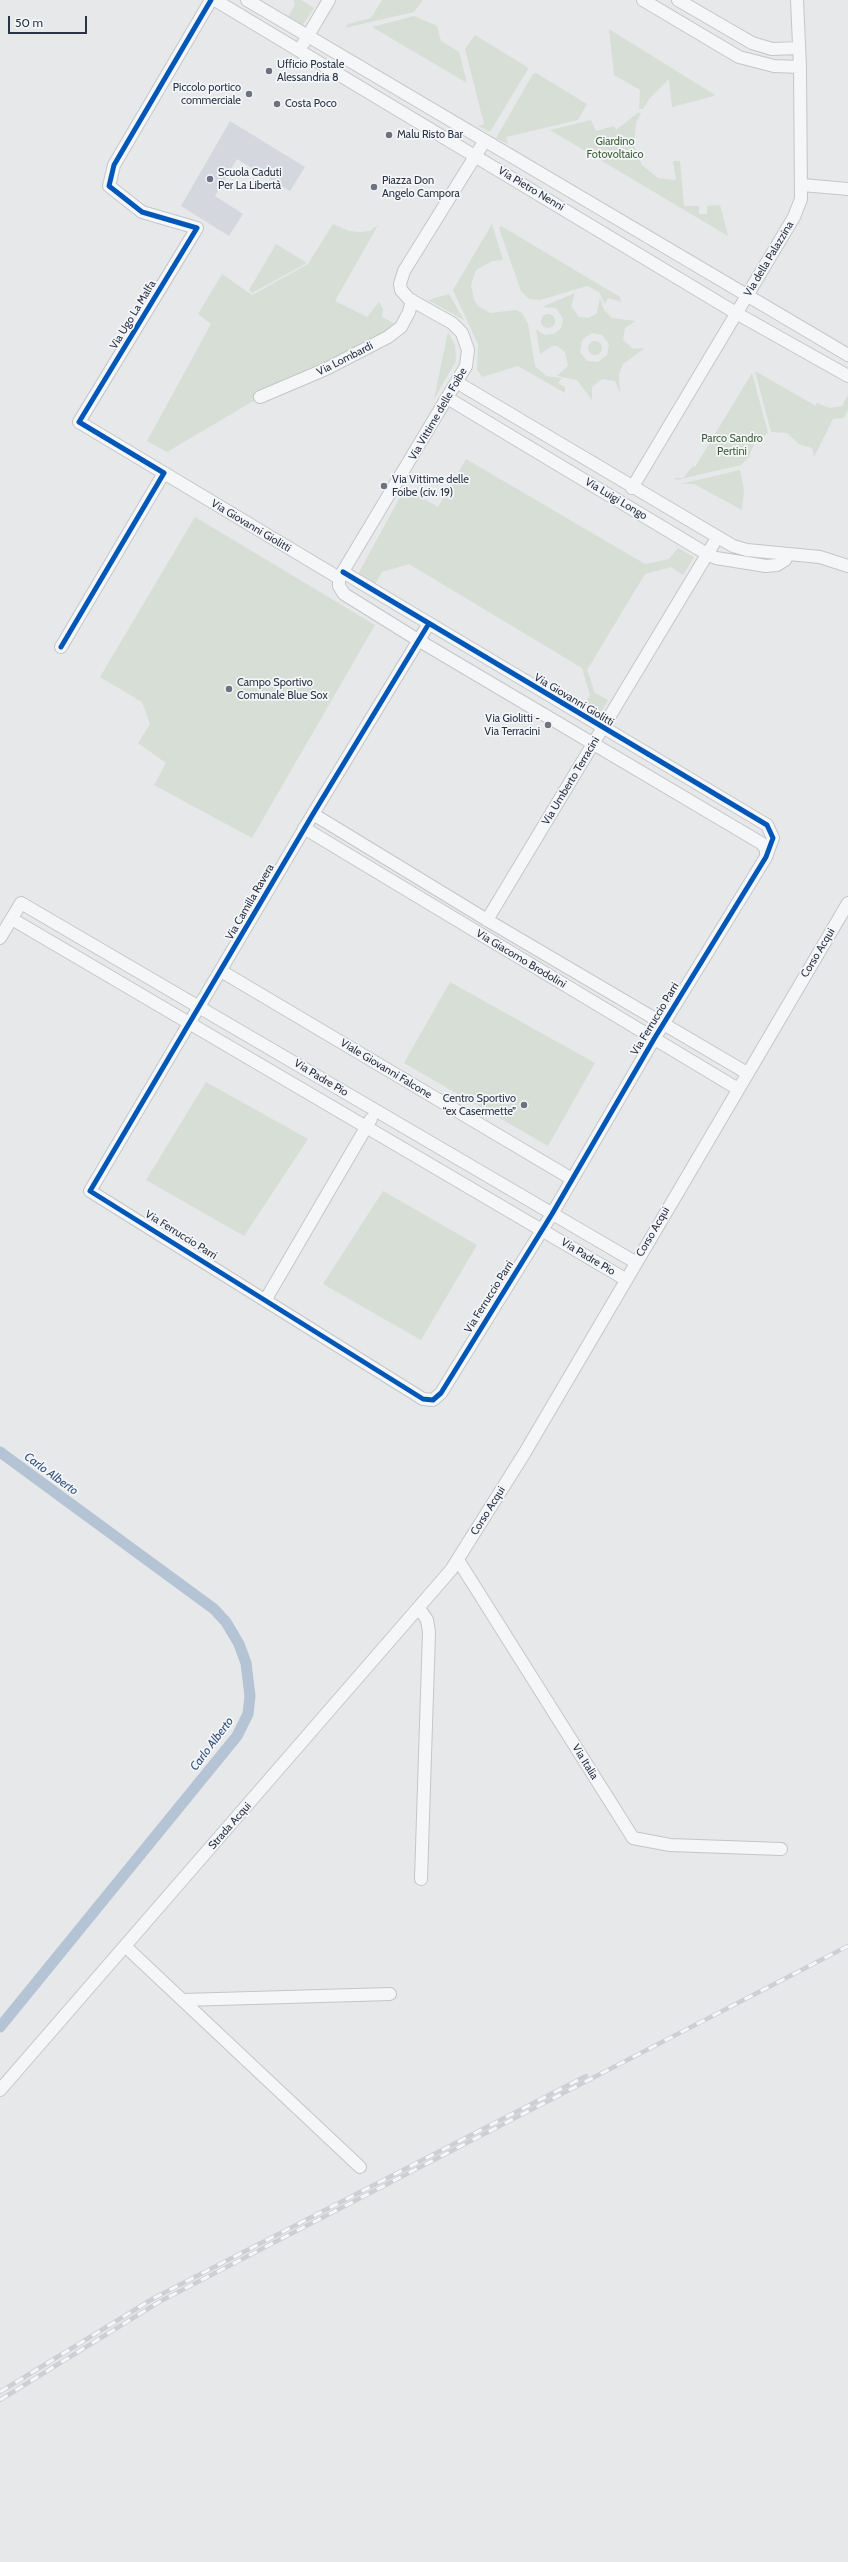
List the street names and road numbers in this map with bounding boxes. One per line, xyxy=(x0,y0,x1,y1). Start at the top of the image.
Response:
street label: Via Pietro Nenni xyxy=(496,164,566,214)
street label: Via della Palazzina xyxy=(741,219,797,299)
street label: Via Ugo La Malfa xyxy=(107,278,159,352)
street label: Via Lombardi xyxy=(315,339,375,379)
street label: Via Vittime delle Foibe xyxy=(406,365,470,463)
street label: Via Luigi Longo xyxy=(582,475,650,523)
street label: Via Giovanni Giolitti xyxy=(209,497,293,555)
street label: Via Giovanni Giolitti xyxy=(532,671,616,729)
street label: Via Umberto Terracini xyxy=(539,734,603,828)
street label: Via Camilla Ravera xyxy=(223,862,277,942)
street label: Corso Acqui xyxy=(798,926,838,980)
street label: Via Giacomo Brodolini xyxy=(474,927,568,991)
street label: Via Ferruccio Parri xyxy=(628,980,682,1058)
street label: Viale Giovanni Falcone xyxy=(338,1036,434,1102)
street label: Via Padre Pio xyxy=(292,1057,350,1099)
street label: Corso Acqui xyxy=(634,1205,672,1259)
street label: Via Ferruccio Parri xyxy=(143,1208,219,1262)
street label: Via Padre Pio xyxy=(559,1236,617,1278)
street label: Via Ferruccio Parri xyxy=(462,1259,516,1335)
street label: Corso Acqui xyxy=(468,1484,508,1538)
street label: Via Italia xyxy=(569,1742,601,1782)
street label: Strada Acqui xyxy=(206,1800,254,1852)

